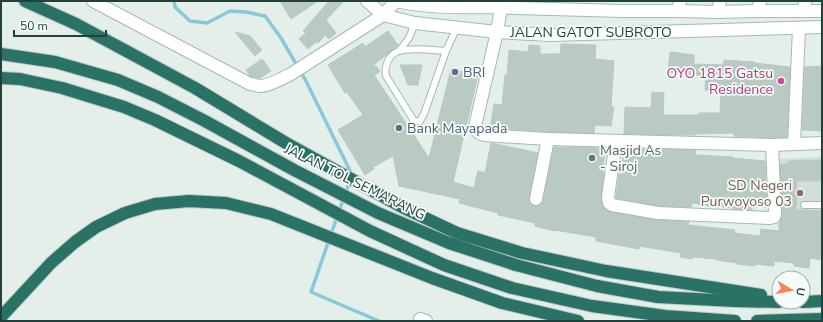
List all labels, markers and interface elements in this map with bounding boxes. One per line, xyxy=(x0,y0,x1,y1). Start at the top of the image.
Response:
scale bar xyxy=(14,12,106,38)
text: 50 m xyxy=(20,18,48,34)
street label: JALAN GATOT SUBROTO xyxy=(509,23,672,42)
place label: BRI xyxy=(463,63,485,82)
place label: OYO 1815 Gatsu Residence xyxy=(667,64,773,99)
marker: BRI xyxy=(450,67,460,77)
marker: OYO 1815 Gatsu Residence xyxy=(776,76,786,86)
place label: Bank Mayapada xyxy=(407,119,507,138)
marker: Bank Mayapada xyxy=(394,123,404,133)
street label: JALAN TOL SEMARANG xyxy=(280,139,429,224)
place label: Masjid As - Siroj xyxy=(600,141,662,176)
marker: Masjid As - Siroj xyxy=(587,153,597,163)
place label: SD Negeri Purwoyoso 03 xyxy=(701,176,792,211)
marker: SD Negeri Purwoyoso 03 xyxy=(795,188,805,198)
north arrow xyxy=(771,270,811,310)
text: U xyxy=(792,286,808,297)

